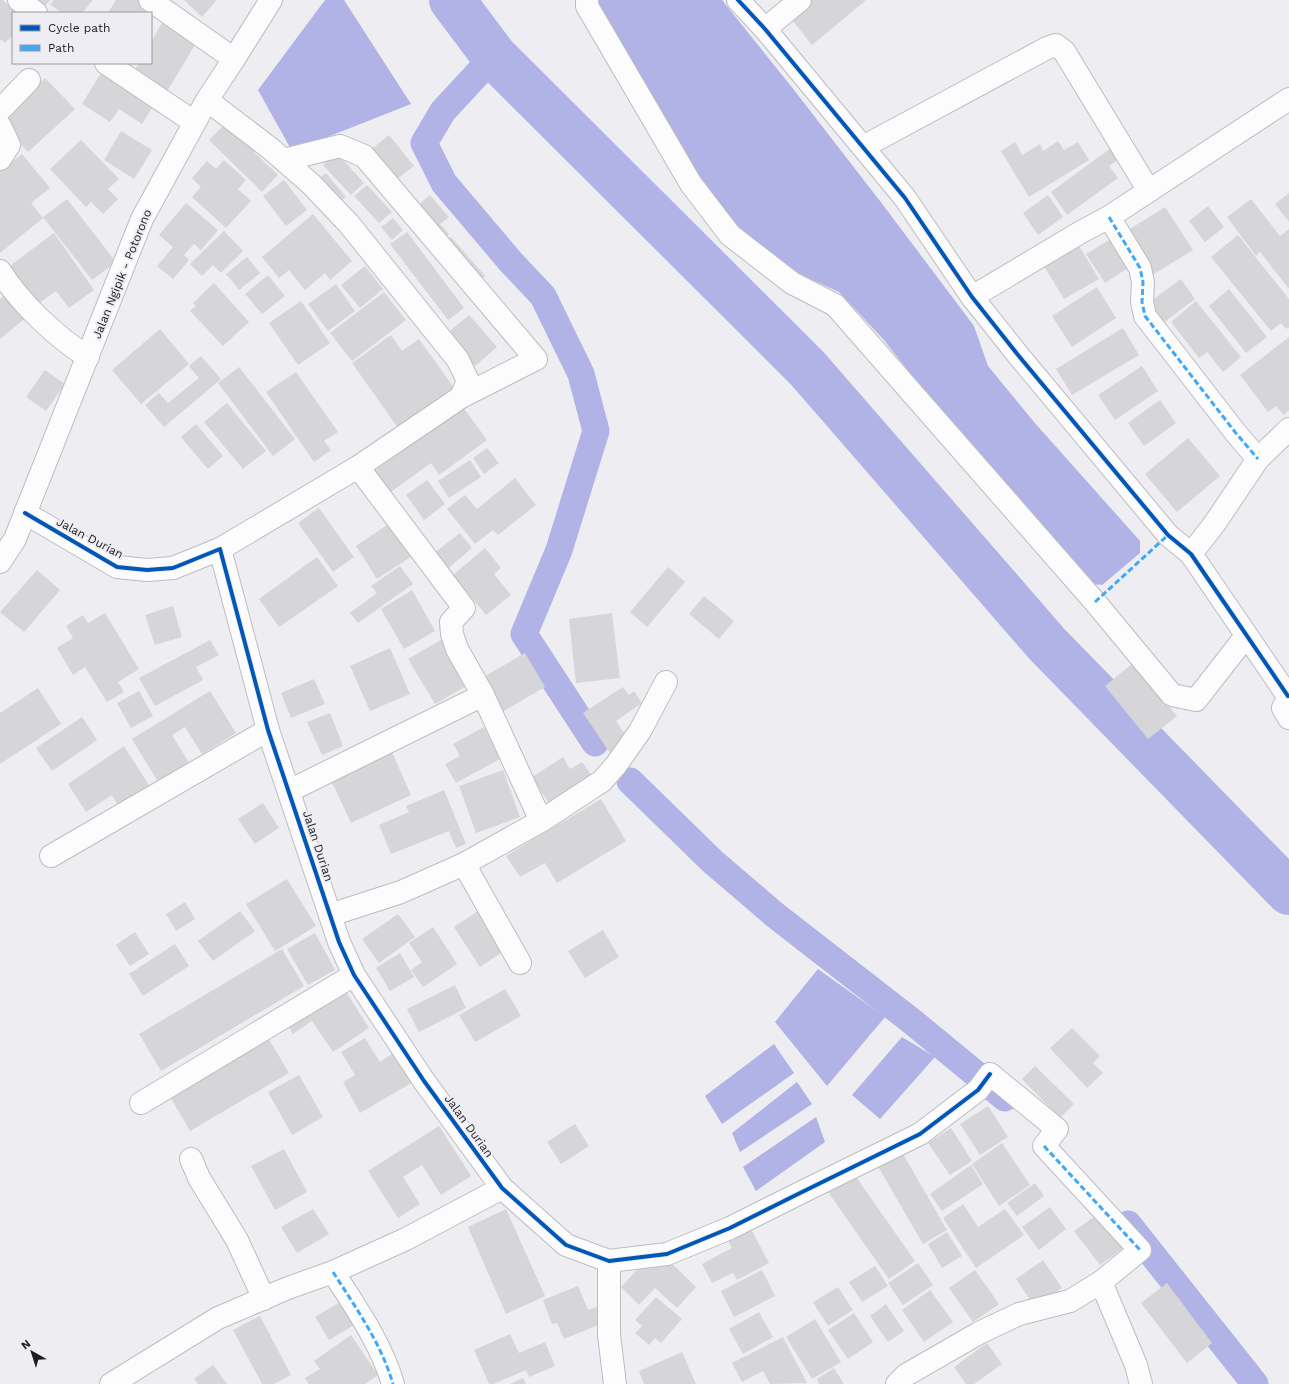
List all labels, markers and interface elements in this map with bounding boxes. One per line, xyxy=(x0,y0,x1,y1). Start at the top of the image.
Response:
legend xyxy=(12,12,152,64)
text: Cycle path xyxy=(48,21,110,35)
text: Path xyxy=(48,41,74,55)
street label: Jalan Ngipik - Potorono xyxy=(90,207,154,341)
street label: Jalan Durian xyxy=(54,515,126,561)
street label: Jalan Durian xyxy=(300,809,336,883)
street label: Jalan Durian xyxy=(442,1092,496,1160)
north arrow xyxy=(12,1332,52,1372)
text: N xyxy=(19,1337,33,1352)

